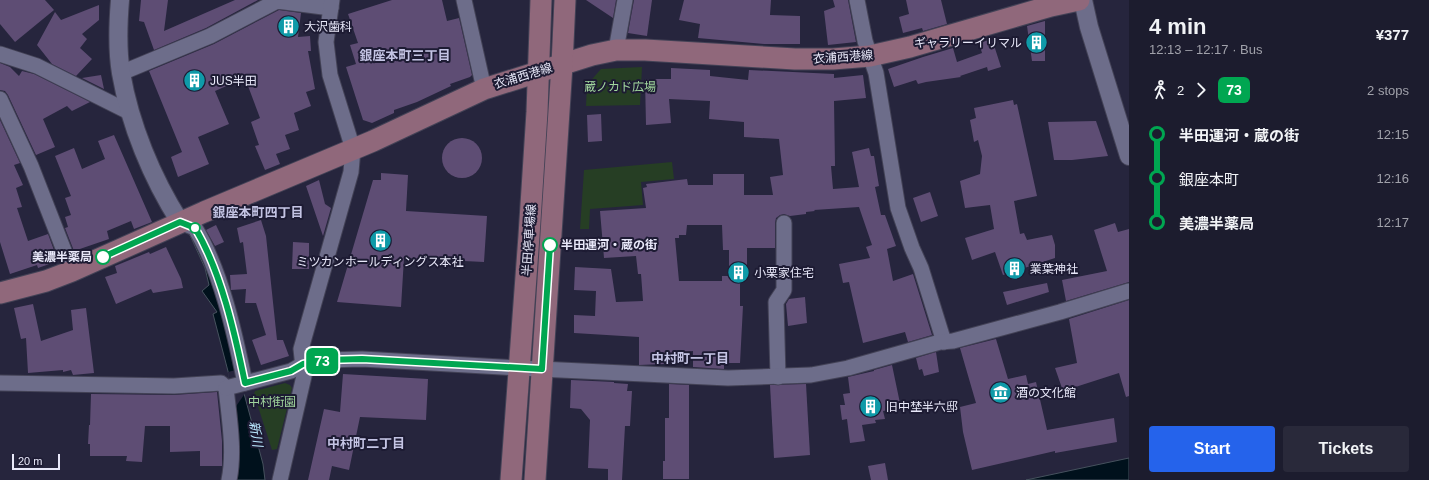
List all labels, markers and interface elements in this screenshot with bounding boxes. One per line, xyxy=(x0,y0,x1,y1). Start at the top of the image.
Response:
building icon: 大沢歯科 xyxy=(275,14,301,40)
text: 4 min xyxy=(1149,14,1206,39)
place label: 大沢歯科 xyxy=(304,20,352,34)
text: ¥377 xyxy=(1376,26,1409,43)
building icon: ギャラリーイリマル xyxy=(1024,30,1050,56)
place label: ギャラリーイリマル xyxy=(914,36,1022,50)
text: 12:13 – 12:17 · Bus xyxy=(1149,42,1262,57)
district label: 銀座本町三丁目 xyxy=(359,48,451,63)
street label: 衣浦西港線 xyxy=(813,48,873,66)
street label: 衣浦西港線 xyxy=(492,61,554,91)
building icon: JUS半田 xyxy=(182,68,208,94)
place label: JUS半田 xyxy=(210,74,257,88)
icon: walk xyxy=(1149,79,1171,101)
icon: forward xyxy=(1190,79,1212,101)
park label: 蔵ノカド広場 xyxy=(584,80,656,94)
text: 73 xyxy=(1226,82,1242,98)
text: 2 xyxy=(1177,83,1184,98)
text: 2 stops xyxy=(1367,83,1409,98)
text: 半田運河・蔵の街 xyxy=(1179,127,1299,144)
text: 12:15 xyxy=(1376,127,1409,142)
text: 銀座本町 xyxy=(1179,171,1239,188)
text: 12:16 xyxy=(1376,171,1409,186)
street label: 半田停車場線 xyxy=(520,204,538,276)
district label: 銀座本町四丁目 xyxy=(212,205,304,220)
text: 美濃半薬局 xyxy=(1179,215,1254,232)
text: 12:17 xyxy=(1376,215,1409,230)
unlabelled marker xyxy=(189,222,201,234)
building icon: ミツカンホールディングス本社 xyxy=(367,228,393,254)
marker: 半田運河・蔵の街 xyxy=(542,237,558,253)
place label: 半田運河・蔵の街 xyxy=(561,238,657,252)
marker: 美濃半薬局 xyxy=(95,249,111,265)
place label: 美濃半薬局 xyxy=(32,250,92,264)
place label: ミツカンホールディングス本社 xyxy=(296,255,464,269)
building icon: 業葉神社 xyxy=(1002,256,1028,282)
building icon: 小栗家住宅 xyxy=(725,260,751,286)
place label: 業葉神社 xyxy=(1030,262,1078,276)
place label: 小栗家住宅 xyxy=(754,266,814,280)
line badge: 73 xyxy=(304,348,340,374)
district label: 中村町一丁目 xyxy=(651,351,729,366)
text: 73 xyxy=(314,353,330,369)
museum icon: 酒の文化館 xyxy=(987,380,1013,406)
place label: 酒の文化館 xyxy=(1016,386,1076,400)
building icon: 旧中埜半六邸 xyxy=(858,394,884,420)
park label: 中村街園 xyxy=(248,395,296,409)
place label: 旧中埜半六邸 xyxy=(886,400,958,414)
water label: 新川 xyxy=(247,420,266,450)
button: Start xyxy=(1149,426,1275,472)
button: Tickets xyxy=(1283,426,1409,472)
district label: 中村町二丁目 xyxy=(327,436,405,451)
scale bar xyxy=(12,452,60,471)
text: 20 m xyxy=(18,455,42,467)

